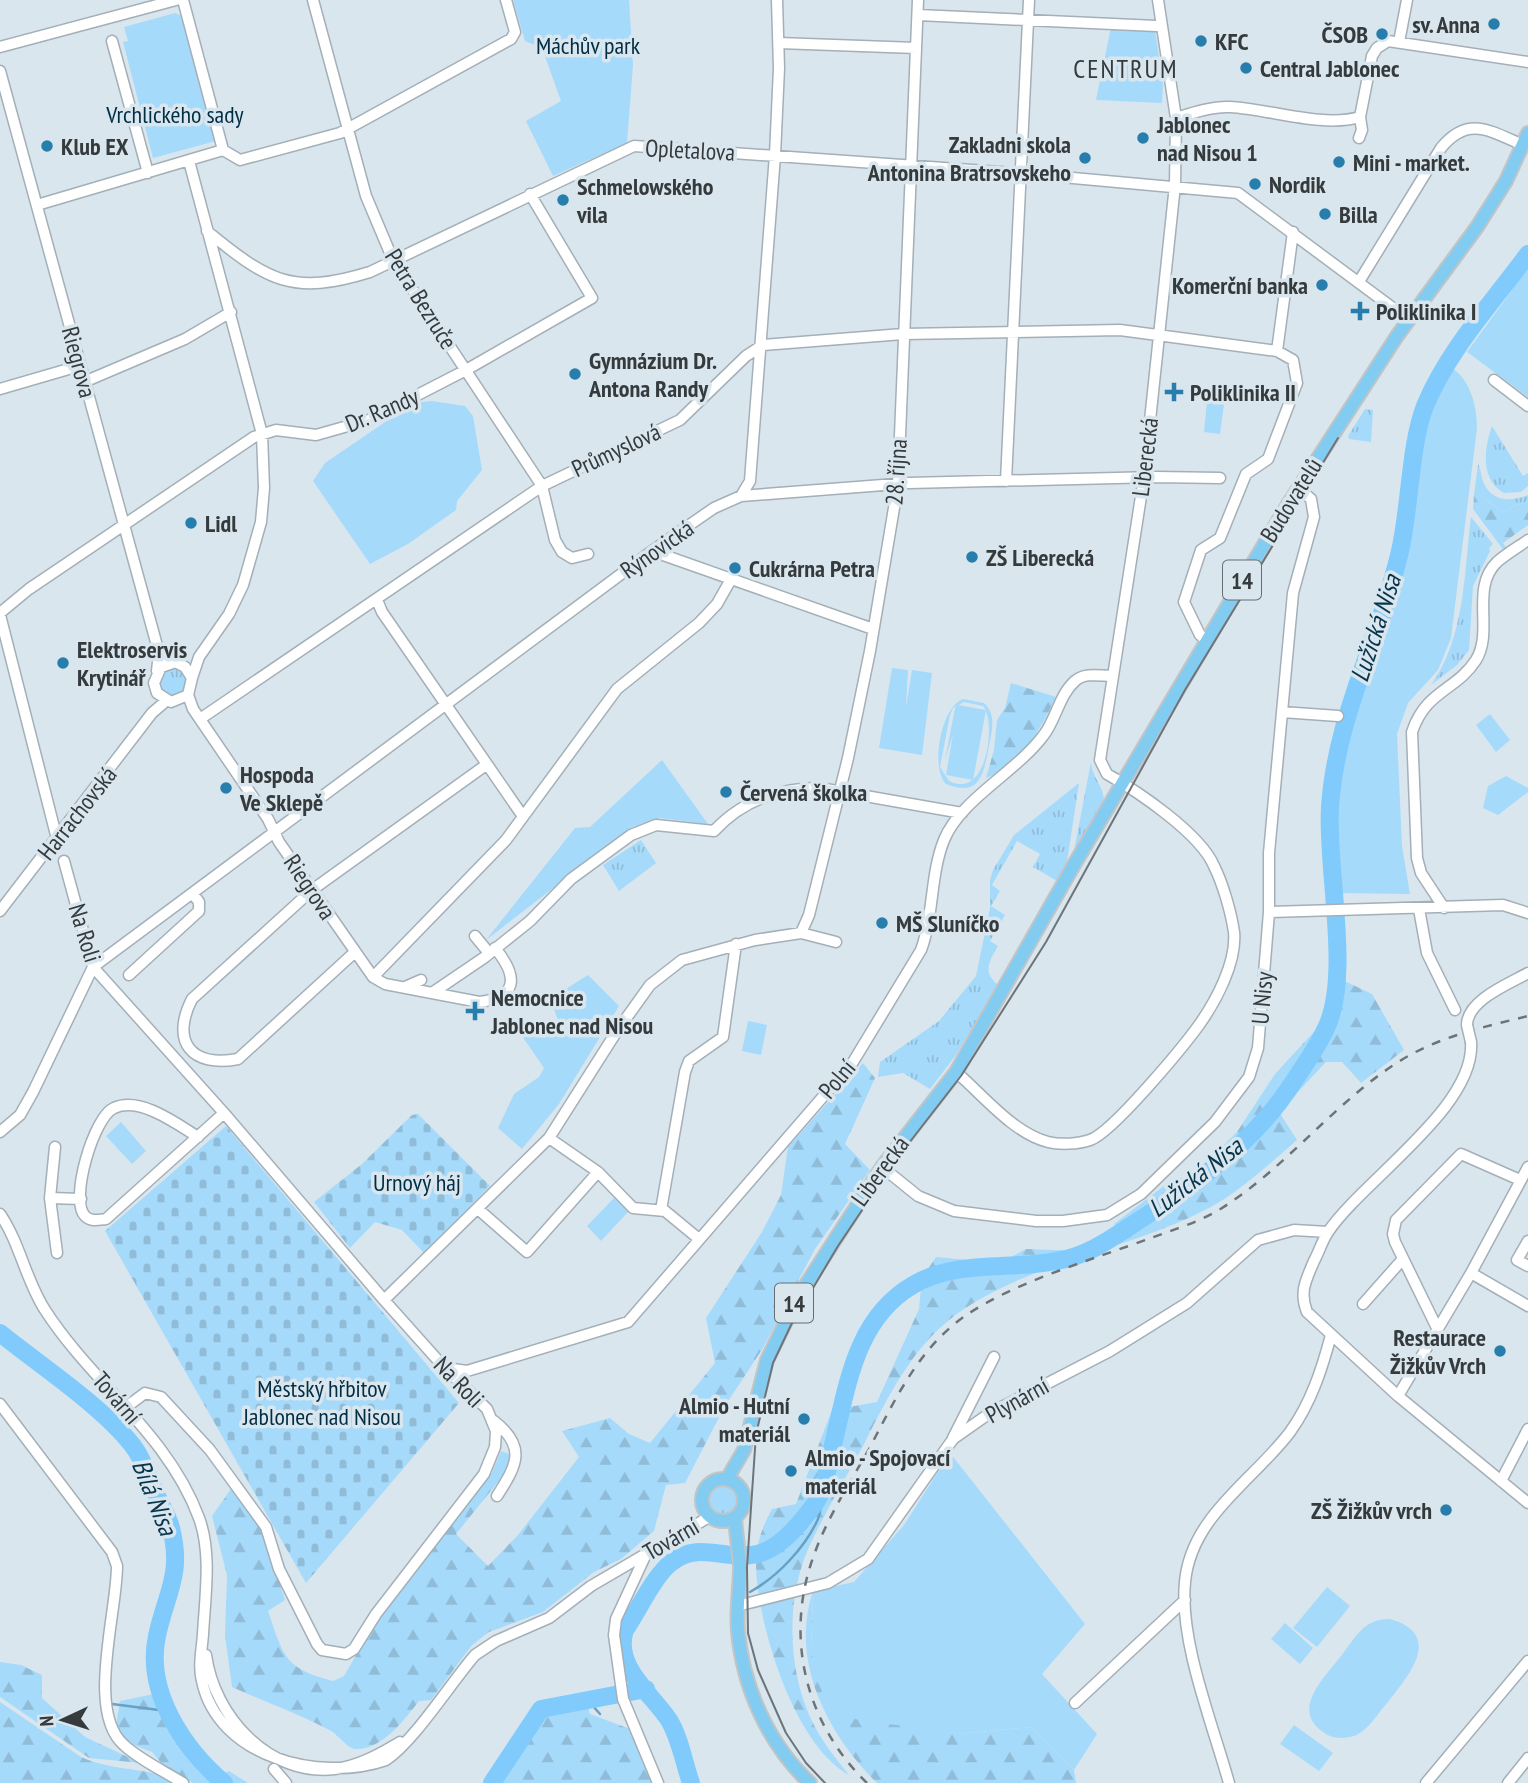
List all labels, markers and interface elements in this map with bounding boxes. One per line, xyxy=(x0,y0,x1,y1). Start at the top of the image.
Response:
place label: sv. Anna xyxy=(1412,9,1480,40)
marker: sv. Anna xyxy=(1486,16,1502,32)
place label: ČSOB xyxy=(1321,19,1368,50)
place label: KFC xyxy=(1215,26,1249,57)
marker: ČSOB xyxy=(1374,26,1390,42)
park label: Máchův park xyxy=(536,30,641,61)
marker: KFC xyxy=(1193,33,1209,49)
district label: CENTRUM xyxy=(1073,52,1179,85)
place label: Central Jablonec xyxy=(1260,53,1400,84)
marker: Central Jablonec xyxy=(1238,60,1254,76)
park label: Vrchlického sady xyxy=(105,99,244,130)
place label: Jablonec nad Nisou 1 xyxy=(1156,109,1258,168)
place label: Zakladni skola Antonina Bratrsovskeho xyxy=(867,129,1071,188)
marker: Jablonec nad Nisou 1 xyxy=(1135,130,1151,146)
place label: Klub EX xyxy=(61,131,129,162)
street label: Opletalova xyxy=(644,132,736,168)
marker: Klub EX xyxy=(39,138,55,154)
place label: Mini - market. xyxy=(1353,147,1470,178)
marker: Zakladni skola Antonina Bratrsovskeho xyxy=(1077,150,1093,166)
marker: Mini - market. xyxy=(1331,154,1347,170)
place label: Nordik xyxy=(1269,169,1326,200)
place label: Schmelowského vila xyxy=(576,171,714,230)
marker: Nordik xyxy=(1247,176,1263,192)
marker: Schmelowského vila xyxy=(555,192,571,208)
place label: Billa xyxy=(1339,199,1378,230)
marker: Billa xyxy=(1317,206,1333,222)
street label: Petra Bezruče xyxy=(378,243,464,355)
place label: Komerční banka xyxy=(1172,270,1308,301)
marker: Komerční banka xyxy=(1314,277,1330,293)
place label: Poliklinika I xyxy=(1376,296,1476,327)
marker: Poliklinika I xyxy=(1350,301,1370,321)
street label: Riegrova xyxy=(55,323,103,401)
place label: Gymnázium Dr. Antona Randy xyxy=(588,345,717,404)
marker: Gymnázium Dr. Antona Randy xyxy=(567,366,583,382)
place label: Poliklinika II xyxy=(1190,377,1296,408)
street label: Dr. Randy xyxy=(341,381,423,439)
marker: Poliklinika II xyxy=(1164,382,1184,402)
street label: Průmyslová xyxy=(567,416,665,484)
street label: Liberecká xyxy=(1125,416,1165,498)
street label: 28. října xyxy=(878,438,914,506)
street label: Budovatelů xyxy=(1253,452,1329,548)
place label: Lidl xyxy=(205,508,237,539)
street label: Rýnovická xyxy=(614,513,700,585)
marker: Lidl xyxy=(183,515,199,531)
place label: ZŠ Liberecká xyxy=(986,542,1094,573)
marker: ZŠ Liberecká xyxy=(964,549,980,565)
place label: Cukrárna Petra xyxy=(749,553,875,584)
marker: Cukrárna Petra xyxy=(727,560,743,576)
road number: 14 xyxy=(1223,560,1261,600)
water label: Lužická Nisa xyxy=(1342,569,1408,686)
place label: Elektroservis Krytinář xyxy=(77,634,187,693)
marker: Elektroservis Krytinář xyxy=(55,655,71,671)
place label: Hospoda Ve Sklepě xyxy=(239,759,323,818)
street label: Harrachovská xyxy=(31,760,123,866)
place label: Červená školka xyxy=(740,777,867,808)
marker: Hospoda Ve Sklepě xyxy=(218,780,234,796)
marker: Červená školka xyxy=(718,784,734,800)
street label: Riegrova xyxy=(277,848,343,926)
street label: Na Roli xyxy=(61,900,109,966)
place label: MŠ Sluníčko xyxy=(896,908,1000,939)
marker: MŠ Sluníčko xyxy=(874,915,890,931)
street label: U Nisy xyxy=(1244,970,1280,1026)
place label: Nemocnice Jablonec nad Nisou xyxy=(490,982,653,1041)
marker: Nemocnice Jablonec nad Nisou xyxy=(465,1001,485,1021)
street label: Polní xyxy=(812,1053,862,1105)
water label: Lužická Nisa xyxy=(1141,1129,1250,1224)
street label: Liberecká xyxy=(844,1130,916,1212)
park label: Urnový háj xyxy=(373,1167,461,1198)
road number: 14 xyxy=(775,1284,813,1322)
place label: Restaurace Žižkův Vrch xyxy=(1390,1322,1486,1381)
marker: Restaurace Žižkův Vrch xyxy=(1492,1343,1508,1359)
street label: Na Roli xyxy=(427,1350,491,1414)
street label: Tovární xyxy=(86,1365,148,1431)
street label: Plynární xyxy=(980,1370,1054,1430)
park label: Městský hřbitov Jablonec nad Nisou xyxy=(242,1373,401,1432)
place label: Almio - Hutní materiál xyxy=(678,1390,791,1449)
marker: Almio - Hutní materiál xyxy=(796,1411,812,1427)
place label: Almio - Spojovací materiál xyxy=(804,1442,951,1501)
water label: Bílá Nisa xyxy=(125,1454,186,1541)
marker: Almio - Spojovací materiál xyxy=(783,1463,799,1479)
place label: ZŠ Žižkův vrch xyxy=(1311,1495,1432,1526)
marker: ZŠ Žižkův vrch xyxy=(1438,1502,1454,1518)
street label: Tovární xyxy=(637,1511,705,1567)
north arrow xyxy=(28,1685,98,1755)
text: N xyxy=(34,1715,58,1727)

